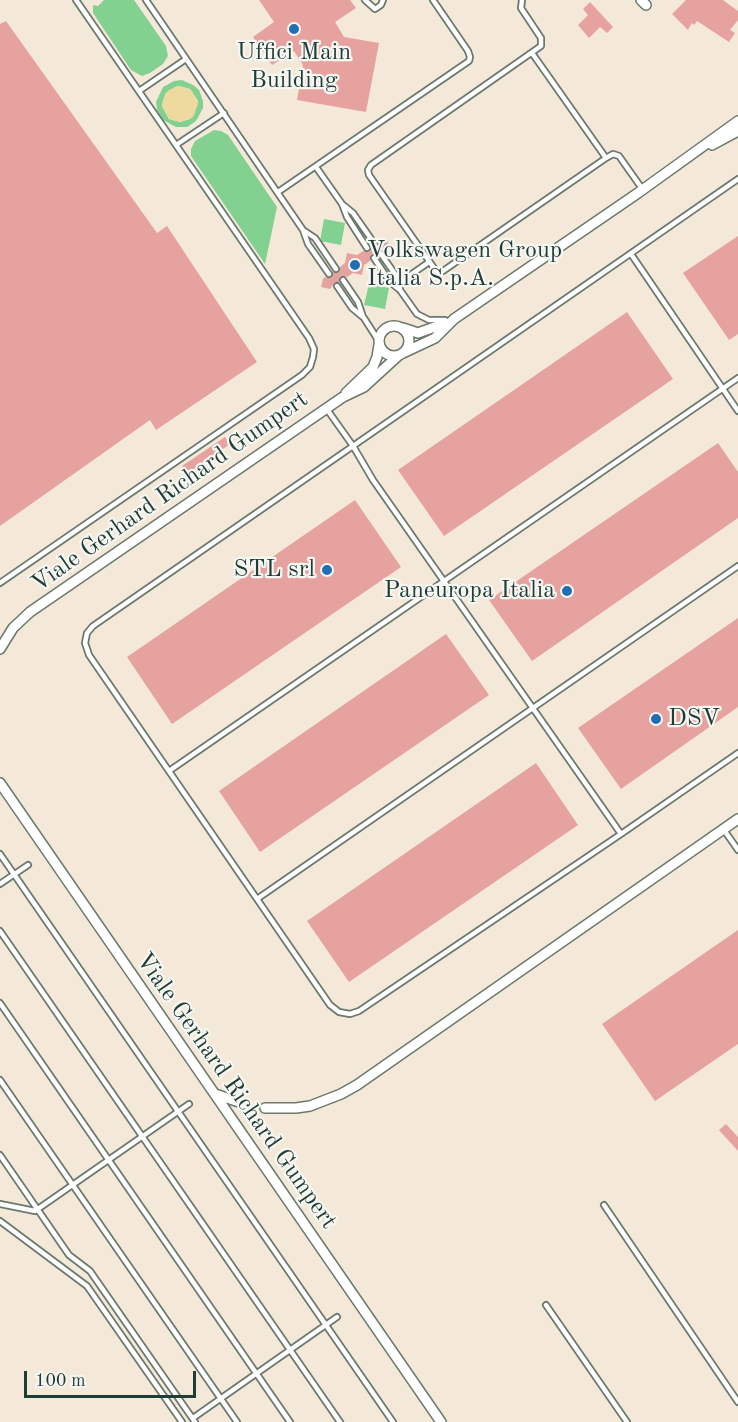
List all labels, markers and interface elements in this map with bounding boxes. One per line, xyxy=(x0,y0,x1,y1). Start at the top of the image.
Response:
marker: Uffici Main Building xyxy=(287,22,301,36)
place label: Uffici Main Building xyxy=(237,39,351,95)
place label: Volkswagen Group Italia S.p.A. xyxy=(367,237,562,293)
marker: Volkswagen Group Italia S.p.A. xyxy=(348,258,362,272)
street label: Viale Gerhard Richard Gumpert xyxy=(26,385,314,599)
place label: STL srl xyxy=(233,556,315,584)
marker: STL srl xyxy=(320,563,334,577)
place label: Paneuropa Italia xyxy=(384,577,555,605)
marker: Paneuropa Italia xyxy=(560,584,574,598)
place label: DSV xyxy=(668,705,720,733)
marker: DSV xyxy=(649,712,663,726)
street label: Viale Gerhard Richard Gumpert xyxy=(129,947,343,1235)
scale bar xyxy=(27,1359,200,1397)
text: 100 m xyxy=(35,1372,86,1390)

